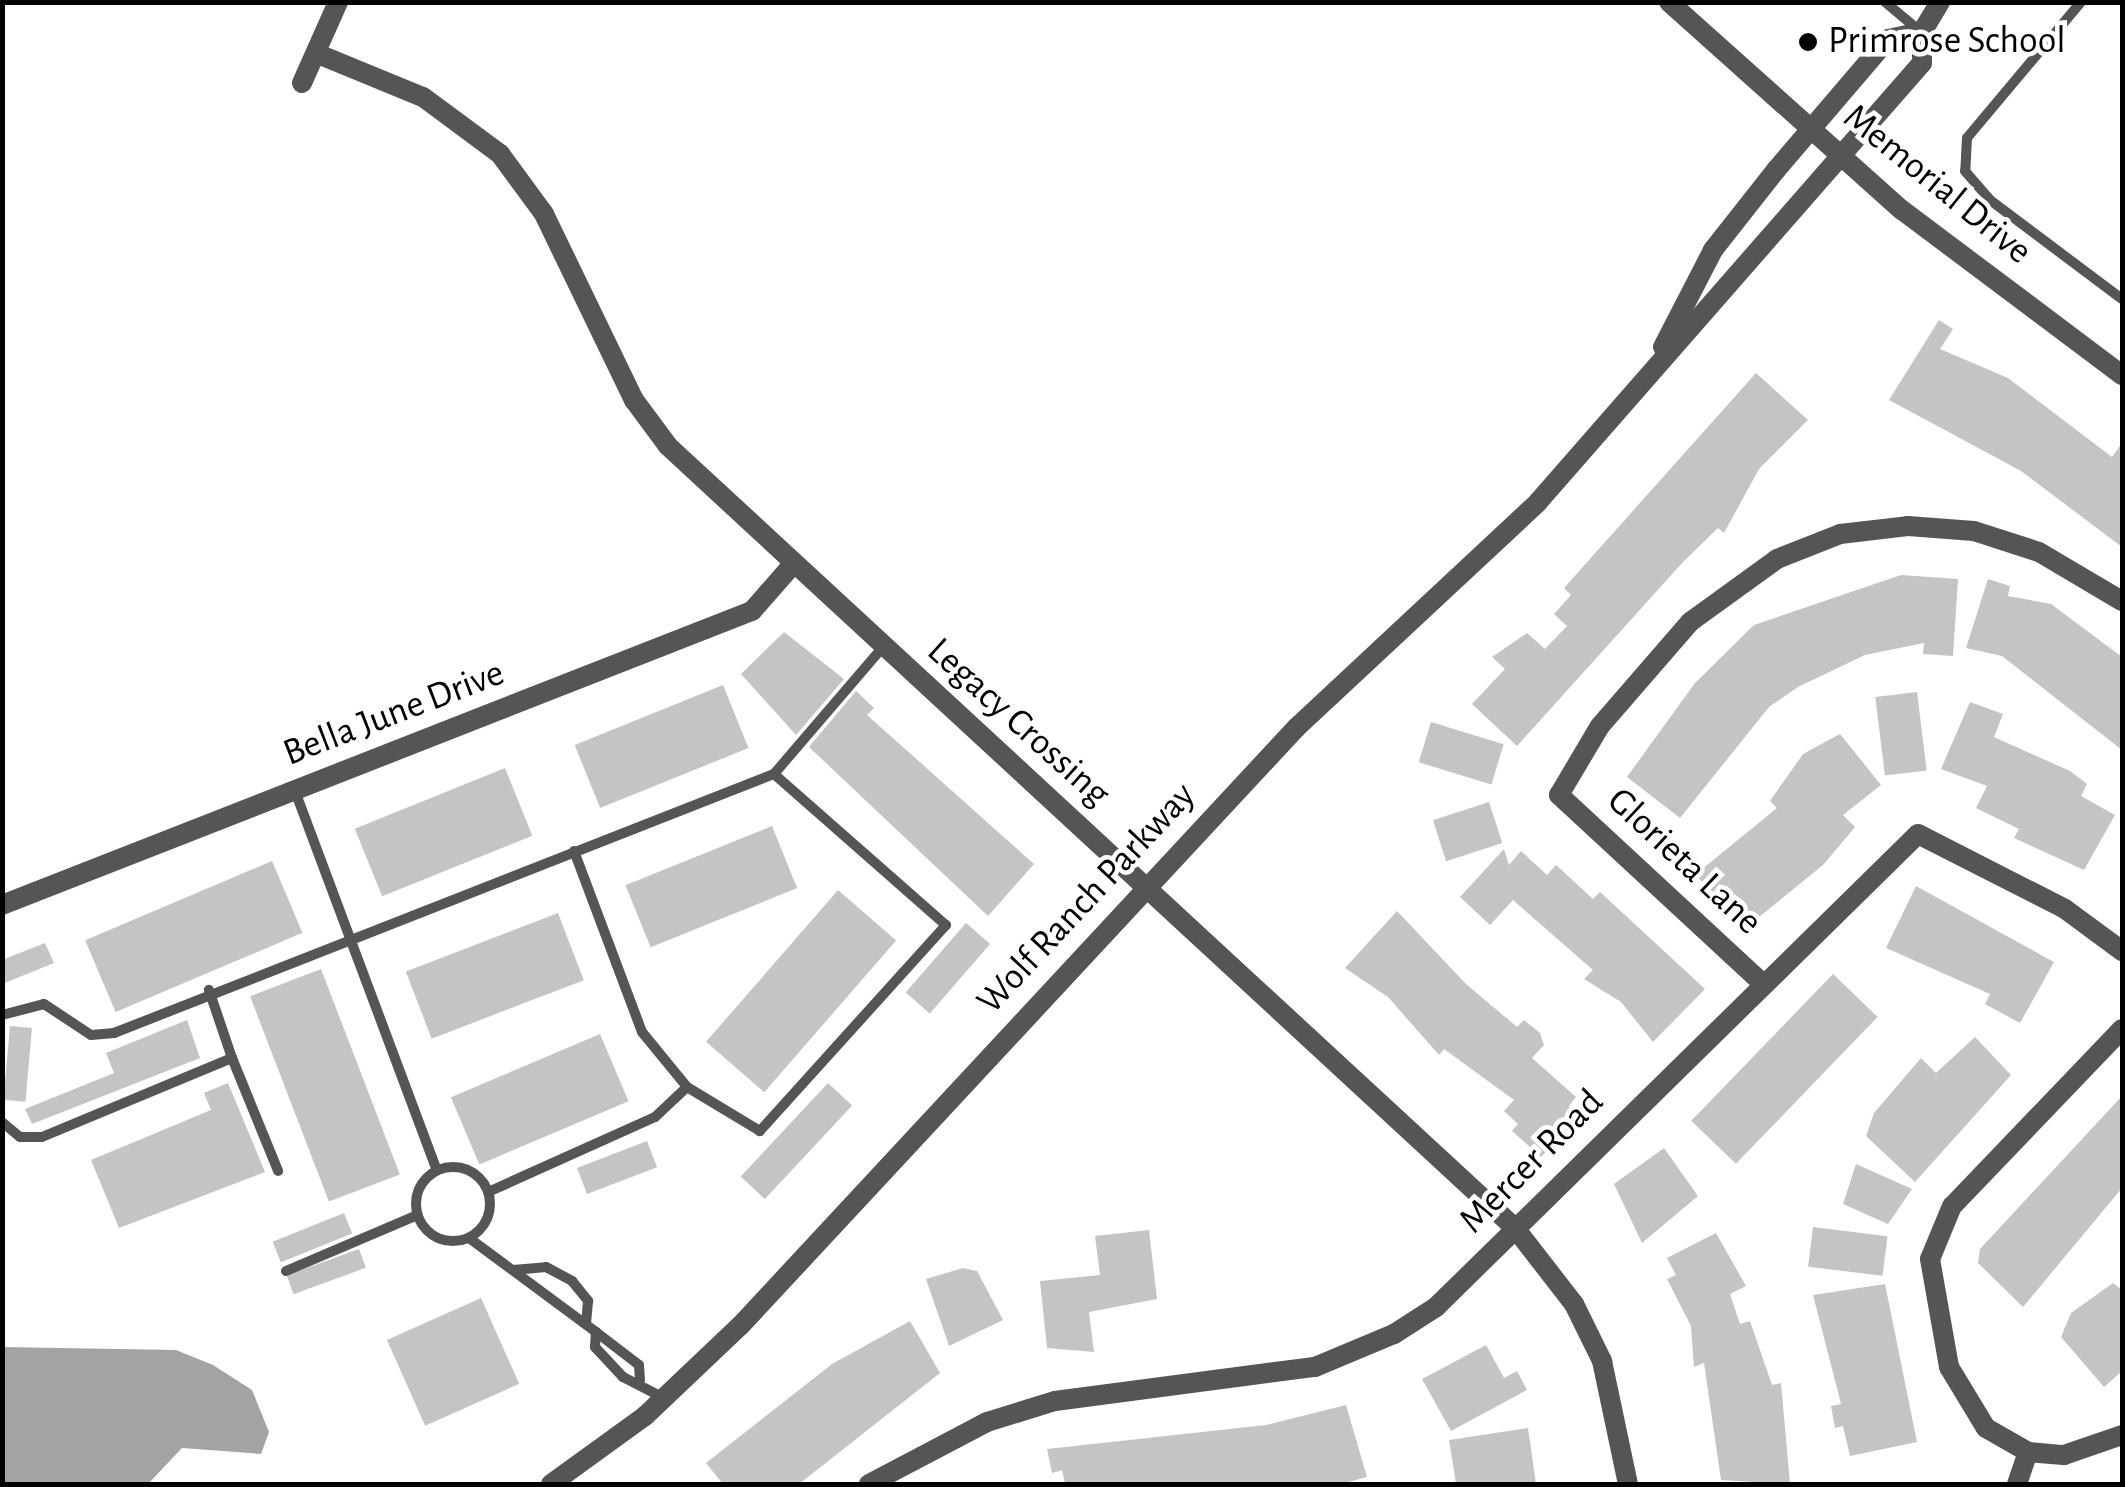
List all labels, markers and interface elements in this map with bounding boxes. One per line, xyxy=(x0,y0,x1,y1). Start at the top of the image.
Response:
place label: Primrose School xyxy=(1828,19,2066,65)
marker: Primrose School xyxy=(1797,31,1819,53)
street label: Memorial Drive xyxy=(1834,95,2040,275)
street label: Legacy Crossing xyxy=(917,629,1119,817)
street label: Bella June Drive xyxy=(277,651,511,777)
street label: Wolf Ranch Parkway xyxy=(968,774,1206,1024)
street label: Glorieta Lane xyxy=(1597,779,1771,945)
street label: Mercer Road xyxy=(1450,1080,1614,1244)

